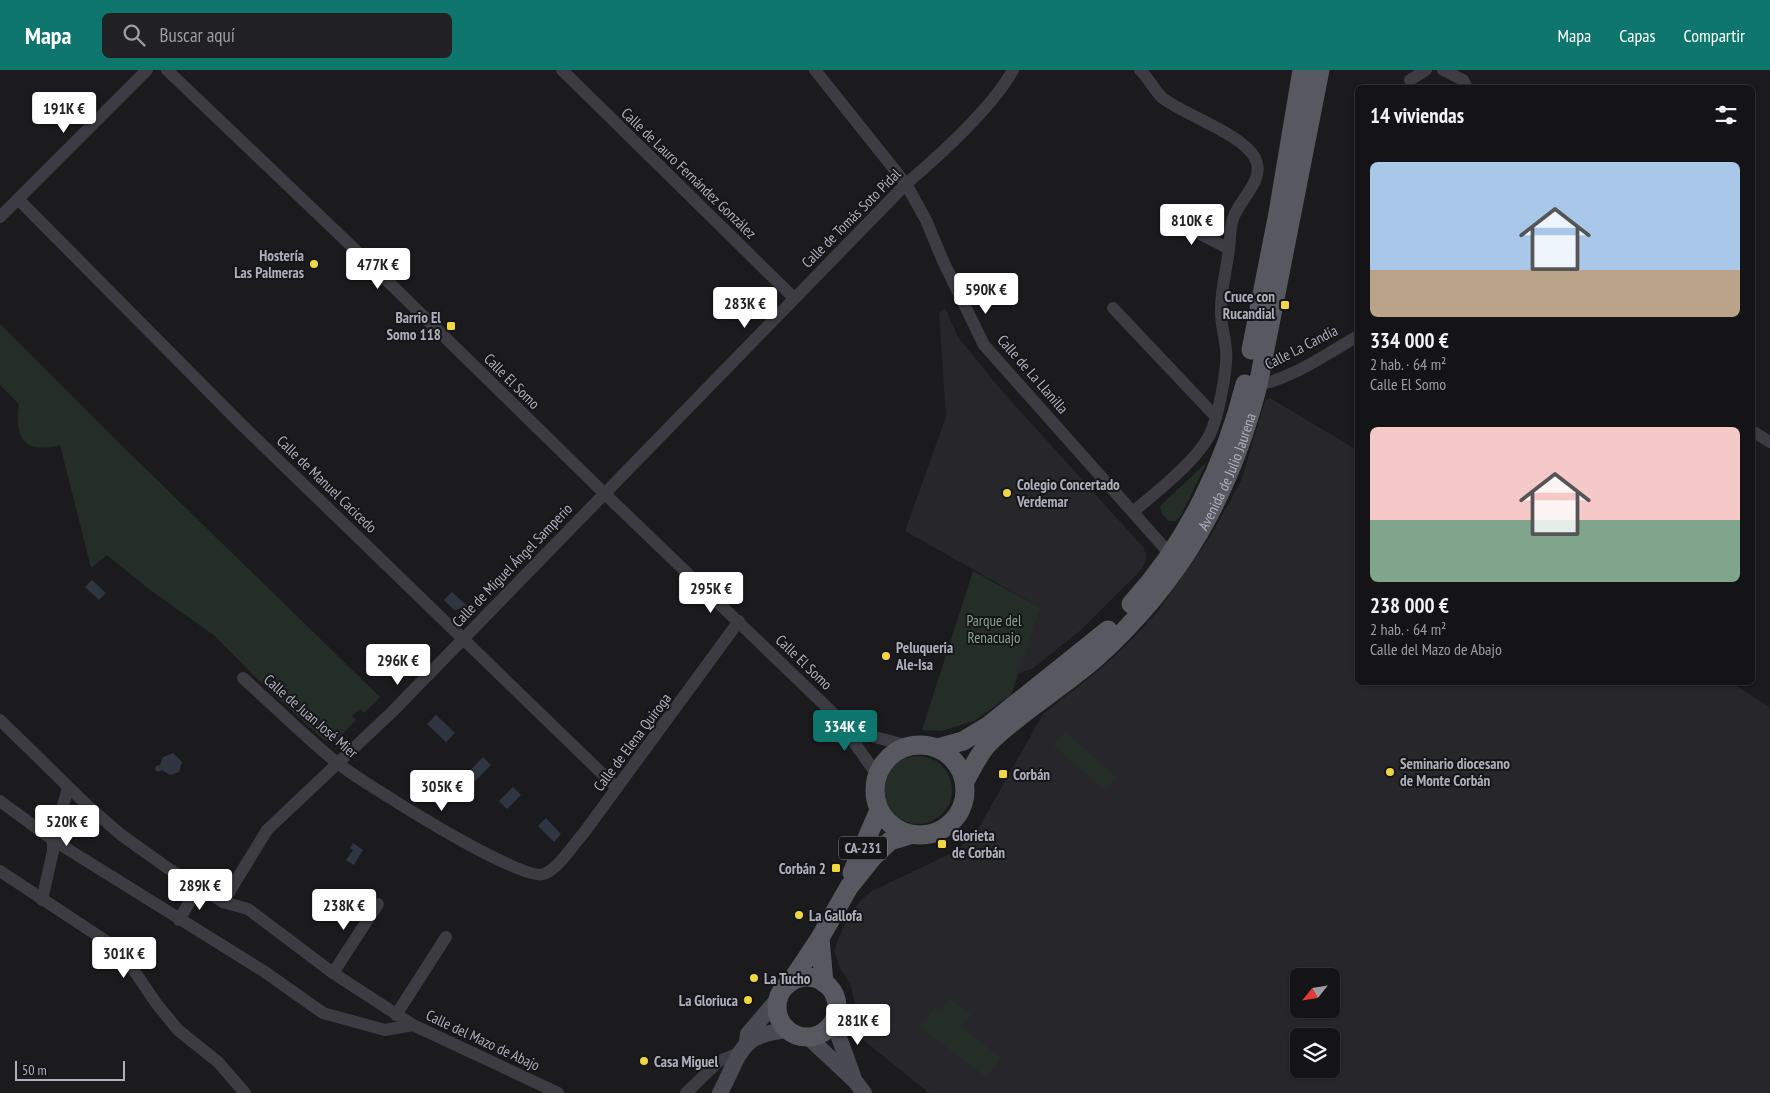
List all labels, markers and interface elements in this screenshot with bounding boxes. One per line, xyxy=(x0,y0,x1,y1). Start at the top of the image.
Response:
search box xyxy=(102,13,452,58)
text: Mapa xyxy=(25,20,72,51)
icon: search xyxy=(120,21,148,49)
text: Buscar aquí xyxy=(160,23,235,47)
text: Mapa xyxy=(1558,24,1591,47)
text: Capas xyxy=(1619,24,1656,47)
text: Compartir xyxy=(1684,24,1745,47)
pin: 191K € xyxy=(23,92,105,134)
text: 191K € xyxy=(43,98,85,118)
icon: filters xyxy=(1712,101,1740,129)
text: 14 viviendas xyxy=(1370,102,1464,129)
street label: Calle de Lauro Fernández González xyxy=(617,103,761,243)
street label: Calle de Tomás Soto Pidal xyxy=(797,164,905,272)
icon: home xyxy=(1510,194,1600,284)
pin: 810K € xyxy=(1151,204,1233,246)
text: 810K € xyxy=(1171,210,1213,230)
place label: Hostería Las Palmeras xyxy=(234,246,304,282)
pin: 477K € xyxy=(337,248,419,290)
text: 477K € xyxy=(357,254,399,274)
marker: Hostería Las Palmeras xyxy=(308,258,320,270)
pin: 590K € xyxy=(945,272,1027,315)
text: 590K € xyxy=(965,279,1007,299)
pin: 283K € xyxy=(704,286,786,329)
place label: Cruce con Rucandial xyxy=(1223,287,1275,323)
text: 283K € xyxy=(724,293,766,313)
marker: Cruce con Rucandial xyxy=(1279,299,1291,311)
place label: Barrio El Somo 118 xyxy=(387,308,441,344)
marker: Barrio El Somo 118 xyxy=(445,320,457,332)
street label: Calle La Candía xyxy=(1261,321,1341,373)
text: 334 000 € xyxy=(1370,327,1449,354)
street label: Calle de La Llanilla xyxy=(993,331,1073,417)
street label: Calle El Somo xyxy=(480,349,544,413)
text: 2 hab. · 64 m² xyxy=(1370,354,1446,374)
text: Calle El Somo xyxy=(1370,374,1446,394)
street label: Avenida de Julio Jaurena xyxy=(1193,411,1259,534)
street label: Calle de Manuel Cacicedo xyxy=(273,431,381,537)
icon: home xyxy=(1510,459,1600,549)
place label: Colegio Concertado Verdemar xyxy=(1016,475,1120,511)
marker: Colegio Concertado Verdemar xyxy=(1001,487,1013,499)
street label: Calle de Miguel Ángel Samperio xyxy=(448,499,576,631)
pin: 295K € xyxy=(670,572,752,614)
text: 295K € xyxy=(690,578,732,598)
text: 238 000 € xyxy=(1370,592,1449,619)
park label: Parque del Renacuajo xyxy=(966,611,1022,647)
text: 2 hab. · 64 m² xyxy=(1370,619,1446,639)
street label: Calle El Somo xyxy=(772,630,836,694)
place label: Peluqueria Ale-Isa xyxy=(895,638,953,674)
text: Calle del Mazo de Abajo xyxy=(1370,639,1502,659)
pin: 296K € xyxy=(357,644,439,686)
text: 296K € xyxy=(377,650,419,670)
marker: Peluqueria Ale-Isa xyxy=(880,650,892,662)
street label: Calle de Juan José Mier xyxy=(260,670,363,763)
street label: Calle de Elena Quiroga xyxy=(589,689,675,795)
pin: 334K € xyxy=(804,710,886,752)
text: 334K € xyxy=(824,716,866,736)
place label: Seminario diocesano de Monte Corbán xyxy=(1400,754,1510,790)
place label: Corbán xyxy=(1013,765,1050,784)
marker: Seminario diocesano de Monte Corbán xyxy=(1384,766,1396,778)
marker: Corbán xyxy=(997,768,1009,780)
pin: 305K € xyxy=(401,770,483,812)
text: 305K € xyxy=(421,776,463,796)
pin: 520K € xyxy=(26,804,108,847)
text: 520K € xyxy=(46,811,88,831)
place label: Glorieta de Corbán xyxy=(952,826,1005,862)
road number: CA-231 xyxy=(839,836,887,860)
marker: Glorieta de Corbán xyxy=(936,838,948,850)
place label: Corbán 2 xyxy=(779,859,826,878)
marker: Corbán 2 xyxy=(830,862,842,874)
pin: 289K € xyxy=(159,868,241,911)
text: 289K € xyxy=(179,875,221,895)
pin: 238K € xyxy=(303,888,385,931)
text: 238K € xyxy=(323,895,365,915)
place label: La Gallofa xyxy=(809,906,862,925)
marker: La Gallofa xyxy=(793,909,805,921)
pin: 301K € xyxy=(83,936,165,979)
text: 301K € xyxy=(103,943,145,963)
north arrow xyxy=(1290,968,1340,1018)
map controls xyxy=(1290,968,1340,1078)
place label: La Tucho xyxy=(764,969,811,988)
marker: La Tucho xyxy=(748,972,760,984)
place label: La Gloriuca xyxy=(679,991,738,1010)
marker: La Gloriuca xyxy=(742,994,754,1006)
pin: 281K € xyxy=(817,1004,899,1046)
street label: Calle del Mazo de Abajo xyxy=(423,1005,543,1075)
text: 281K € xyxy=(837,1010,879,1030)
button: layers xyxy=(1290,1028,1340,1078)
place label: Casa Miguel xyxy=(654,1052,719,1071)
marker: Casa Miguel xyxy=(638,1055,650,1067)
scale bar xyxy=(15,1058,125,1081)
text: 50 m xyxy=(22,1061,47,1079)

